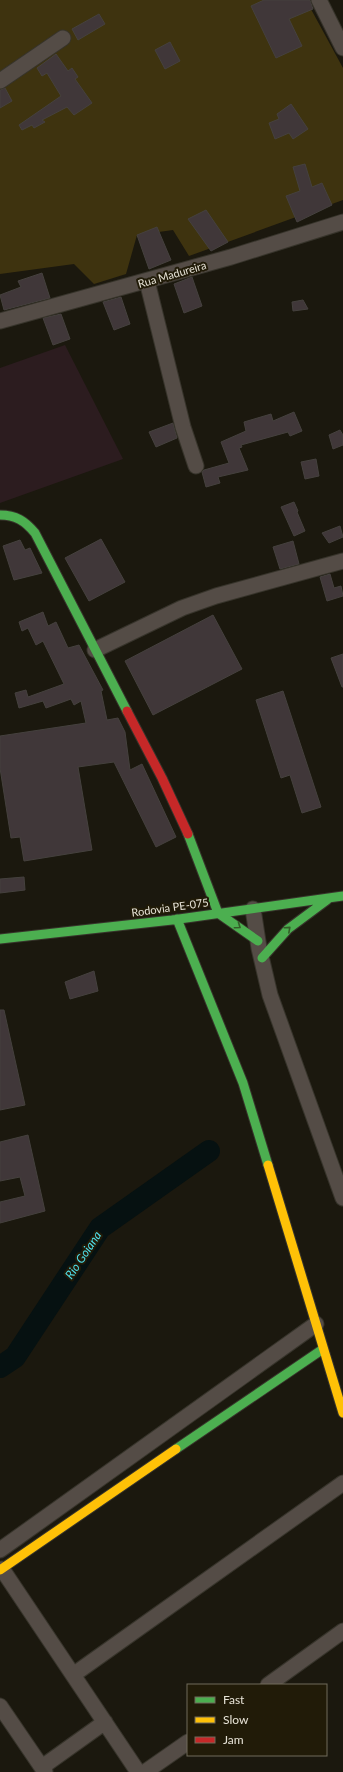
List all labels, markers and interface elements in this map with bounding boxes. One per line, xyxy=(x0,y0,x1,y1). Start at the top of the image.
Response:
street label: Rua Madureira xyxy=(136,258,208,290)
street label: Rodovia PE-075 xyxy=(131,895,209,919)
one-way arrow xyxy=(234,921,241,928)
one-way arrow xyxy=(283,927,291,934)
water label: Rio Goiana xyxy=(62,1228,104,1282)
legend xyxy=(187,1684,327,1756)
text: Fast xyxy=(223,1692,245,1707)
text: Slow xyxy=(223,1712,249,1727)
text: Jam xyxy=(223,1732,244,1747)

